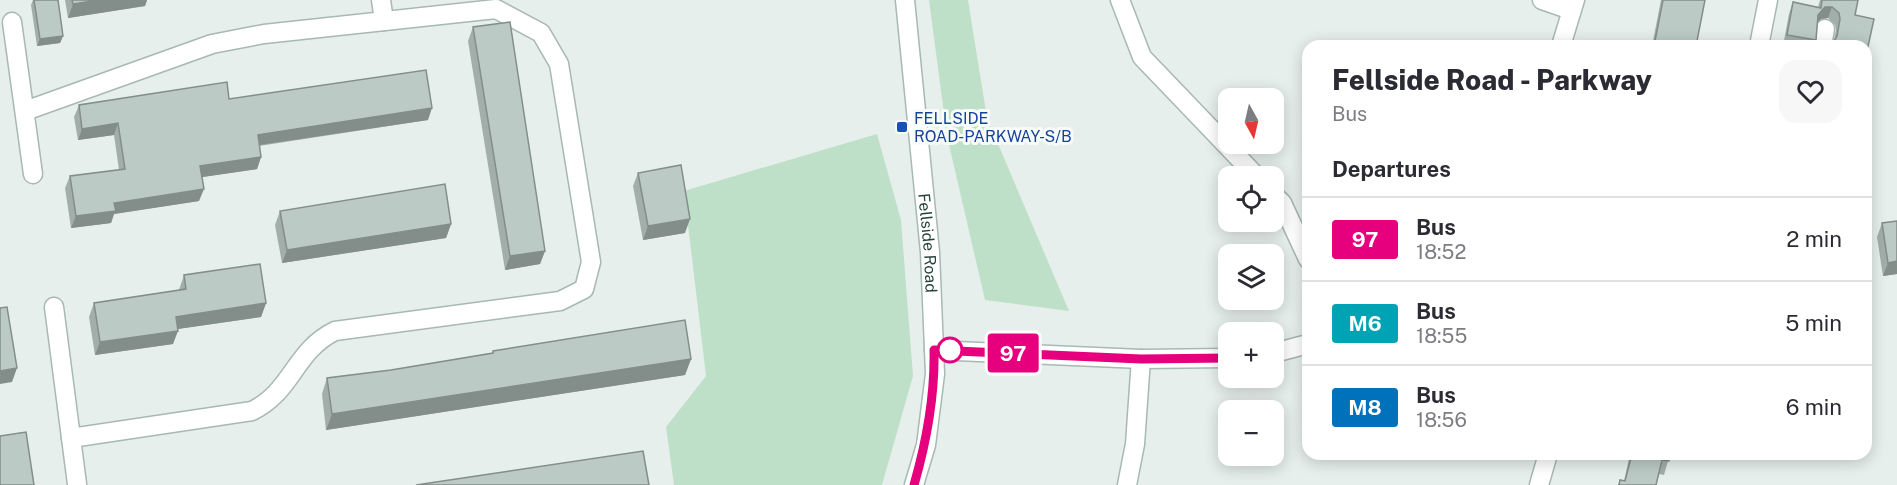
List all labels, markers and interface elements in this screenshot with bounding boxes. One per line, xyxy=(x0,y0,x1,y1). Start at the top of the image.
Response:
button: heart xyxy=(1779,60,1842,123)
text: Fellside Road - Parkway xyxy=(1332,63,1652,96)
north arrow xyxy=(1218,88,1284,154)
map controls xyxy=(1218,88,1284,466)
text: Bus xyxy=(1332,102,1367,126)
place label: FELLSIDE ROAD-PARKWAY-S/B xyxy=(914,109,1072,146)
marker: FELLSIDE ROAD-PARKWAY-S/B xyxy=(895,120,909,134)
text: Departures xyxy=(1332,156,1451,182)
button: locate xyxy=(1218,166,1284,232)
street label: Fellside Road xyxy=(914,192,941,293)
text: Bus xyxy=(1416,214,1456,240)
text: 2 min xyxy=(1786,226,1842,252)
text: 97 xyxy=(1352,227,1378,252)
text: 18:52 xyxy=(1416,240,1466,264)
button: layers xyxy=(1218,244,1284,310)
text: Bus xyxy=(1416,298,1456,324)
text: 5 min xyxy=(1785,310,1842,336)
text: M6 xyxy=(1348,311,1382,336)
button: + xyxy=(1218,322,1284,388)
text: 18:55 xyxy=(1416,324,1467,348)
line badge: 97 xyxy=(986,334,1040,372)
unlabelled marker xyxy=(937,337,963,363)
text: 97 xyxy=(1000,341,1026,366)
text: Bus xyxy=(1416,382,1456,408)
text: 6 min xyxy=(1786,394,1842,420)
text: M8 xyxy=(1348,395,1382,420)
button: − xyxy=(1218,400,1284,466)
text: 18:56 xyxy=(1416,408,1467,432)

